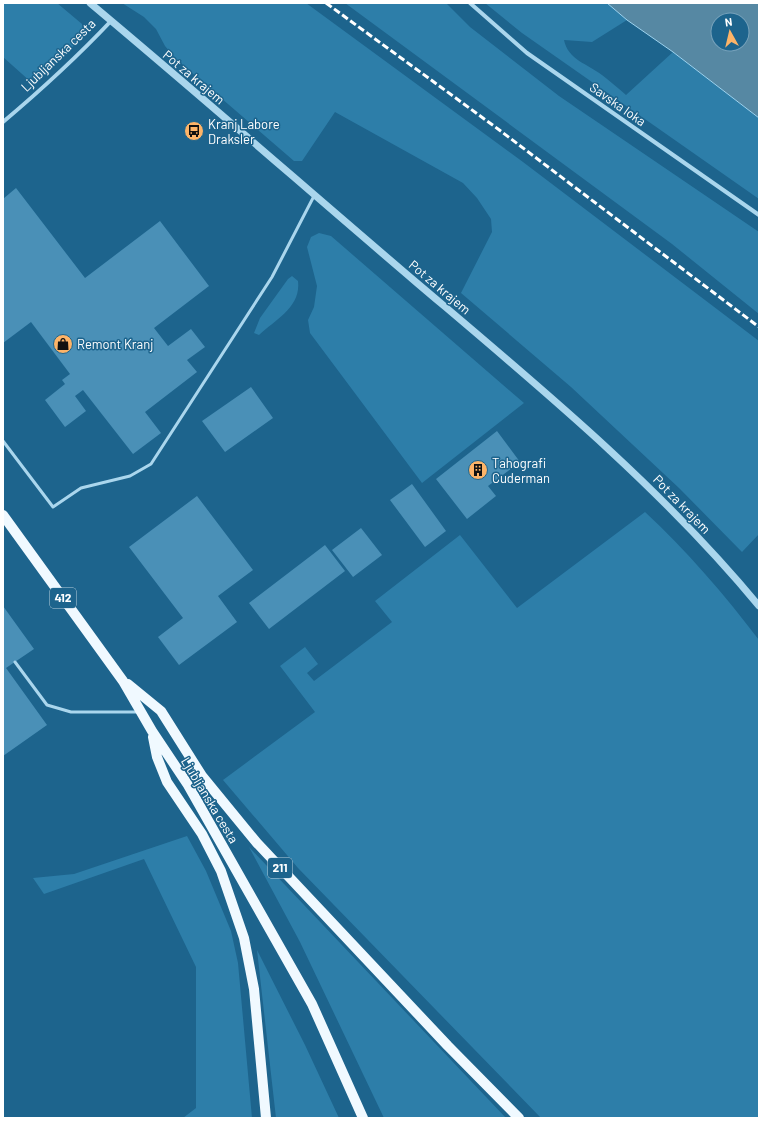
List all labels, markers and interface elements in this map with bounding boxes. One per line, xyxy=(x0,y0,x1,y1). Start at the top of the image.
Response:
north arrow xyxy=(710,12,750,52)
street label: Ljubljanska cesta xyxy=(17,15,99,95)
text: N xyxy=(724,15,733,29)
street label: Pot za krajem xyxy=(160,47,228,107)
street label: Savska loka xyxy=(587,79,649,129)
place label: Kranj Labore Draksler xyxy=(208,116,280,147)
bus stop icon: Kranj Labore Draksler xyxy=(183,120,205,142)
street label: Pot za krajem xyxy=(406,257,474,317)
shop icon: Remont Kranj xyxy=(52,333,74,355)
place label: Remont Kranj xyxy=(77,336,153,352)
place label: Tahografi Cuderman xyxy=(492,455,550,486)
building icon: Tahografi Cuderman xyxy=(467,459,489,481)
street label: Pot za krajem xyxy=(650,471,714,537)
road number: 412 xyxy=(50,588,76,608)
street label: Ljubljanska cesta xyxy=(178,754,242,846)
road number: 211 xyxy=(268,858,292,878)

